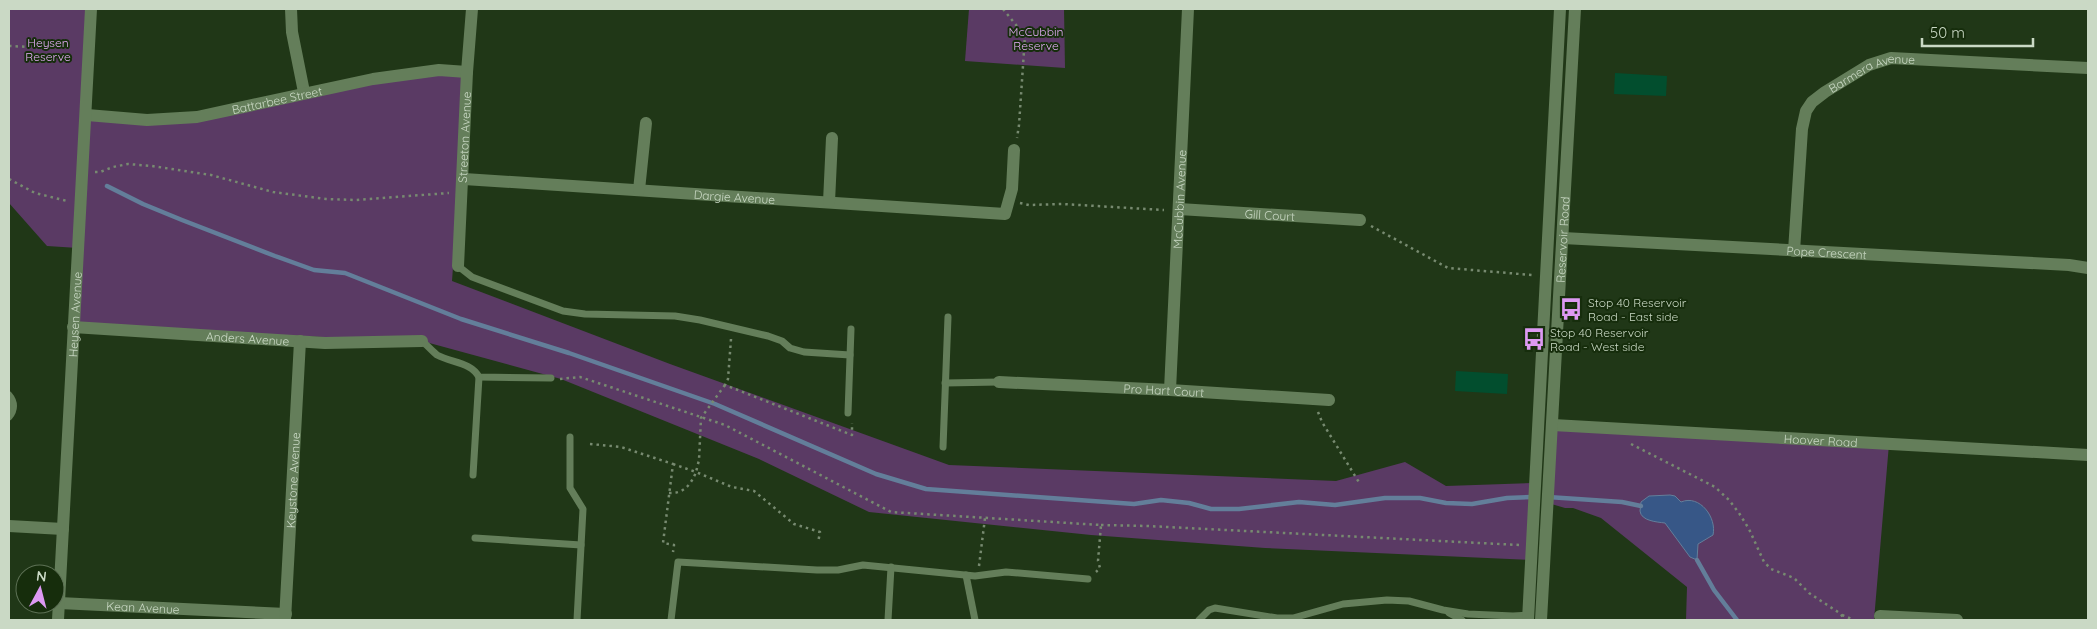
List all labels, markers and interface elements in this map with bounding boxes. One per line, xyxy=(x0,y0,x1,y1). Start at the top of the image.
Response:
scale bar xyxy=(1922,15,2033,47)
text: 50 m xyxy=(1930,23,1965,42)
park label: McCubbin Reserve xyxy=(1009,24,1063,53)
park label: Heysen Reserve xyxy=(25,35,71,64)
street label: Barmera Avenue xyxy=(1826,50,1916,96)
street label: Battarbee Street xyxy=(230,83,323,117)
street label: Streeton Avenue xyxy=(454,91,474,183)
street label: McCubbin Avenue xyxy=(1169,149,1189,249)
street label: Dargie Avenue xyxy=(693,186,776,207)
street label: Reservoir Road xyxy=(1552,196,1572,283)
street label: Gill Court xyxy=(1244,206,1295,224)
street label: Pope Crescent xyxy=(1786,242,1867,262)
street label: Heysen Avenue xyxy=(65,271,84,358)
place label: Stop 40 Reservoir Road - East side xyxy=(1588,295,1687,324)
bus stop icon: Stop 40 Reservoir Road - East side xyxy=(1558,296,1584,322)
place label: Stop 40 Reservoir Road - West side xyxy=(1550,325,1649,354)
bus stop icon: Stop 40 Reservoir Road - West side xyxy=(1521,326,1547,352)
street label: Anders Avenue xyxy=(206,328,290,348)
street label: Pro Hart Court xyxy=(1123,380,1205,400)
street label: Hoover Road xyxy=(1783,430,1858,450)
street label: Keystone Avenue xyxy=(282,432,303,529)
north arrow xyxy=(15,564,65,614)
text: N xyxy=(35,567,48,586)
street label: Kean Avenue xyxy=(106,598,180,616)

